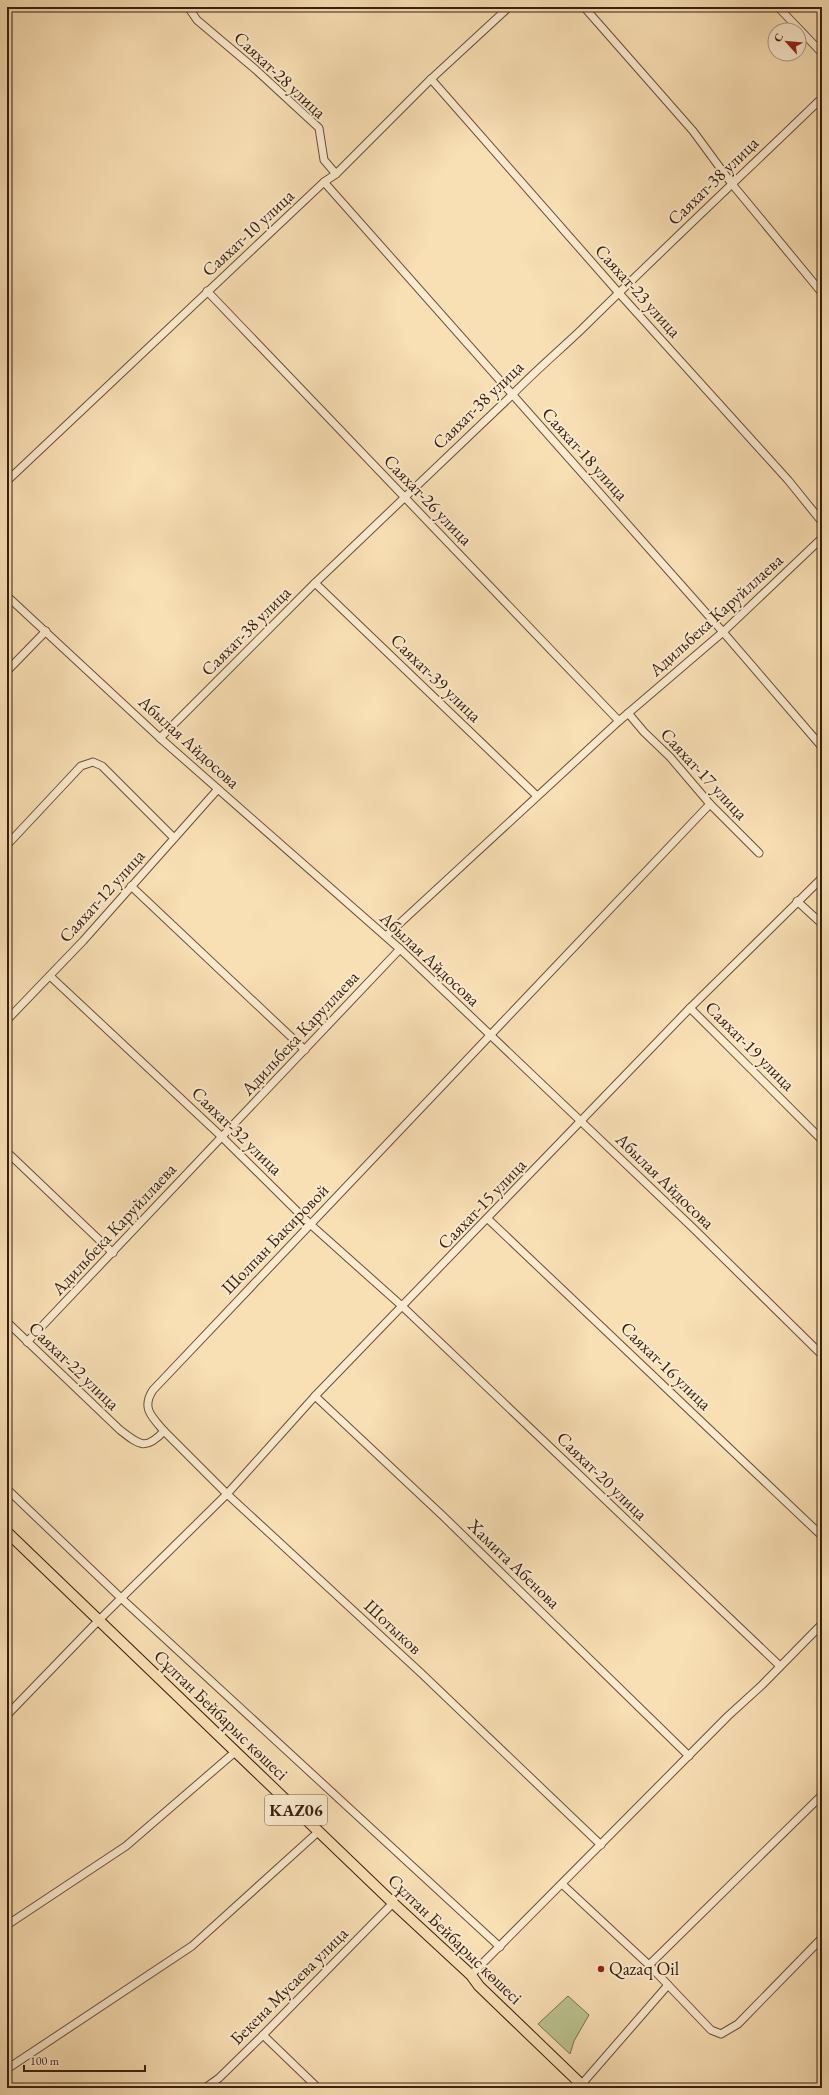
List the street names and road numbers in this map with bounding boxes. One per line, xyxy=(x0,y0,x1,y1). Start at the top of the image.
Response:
street label: Саяхат-28 улица xyxy=(229,26,332,124)
street label: Саяхат-38 улица xyxy=(662,131,764,230)
street label: Саяхат-10 улица xyxy=(197,183,299,281)
street label: Саяхат-23 улица xyxy=(590,239,687,343)
street label: Саяхат-38 улица xyxy=(427,355,529,454)
street label: Саяхат-18 улица xyxy=(537,402,634,506)
street label: Саяхат-26 улица xyxy=(379,449,478,551)
street label: Адильбека Каруйллаева xyxy=(643,548,788,682)
street label: Саяхат-38 улица xyxy=(196,580,296,680)
street label: Саяхат-39 улица xyxy=(386,628,487,727)
street label: Абылая Айдосова xyxy=(133,689,245,794)
street label: Саяхат-17 улица xyxy=(656,723,754,825)
street label: Саяхат-12 улица xyxy=(54,844,150,947)
street label: Абылая Айдосова xyxy=(375,906,486,1012)
street label: Адильбека Каруллаева xyxy=(235,965,364,1101)
street label: Саяхат-19 улица xyxy=(701,996,801,1096)
street label: Саяхат-32 улица xyxy=(187,1081,288,1180)
street label: Абылая Айдосова xyxy=(610,1127,720,1234)
street label: Саяхат-15 улица xyxy=(432,1153,531,1254)
street label: Адильбека Каруйллаева xyxy=(46,1157,181,1300)
street label: Шолпан Бакировой xyxy=(216,1178,334,1299)
street label: Саяхат-22 улица xyxy=(24,1316,125,1415)
street label: Саяхат-16 улица xyxy=(616,1316,717,1415)
street label: Саяхат-20 улица xyxy=(552,1426,653,1525)
street label: Хамита Абенова xyxy=(463,1513,566,1614)
street label: Шотыков xyxy=(360,1594,427,1659)
street label: Сұлтан Бейбарыс көшесі xyxy=(149,1644,294,1785)
road number: KAZ06 xyxy=(265,1795,327,1825)
street label: Сұлтан Бейбарыс көшесі xyxy=(383,1868,528,2009)
street label: Бекена Мусаева улица xyxy=(225,1921,353,2050)

